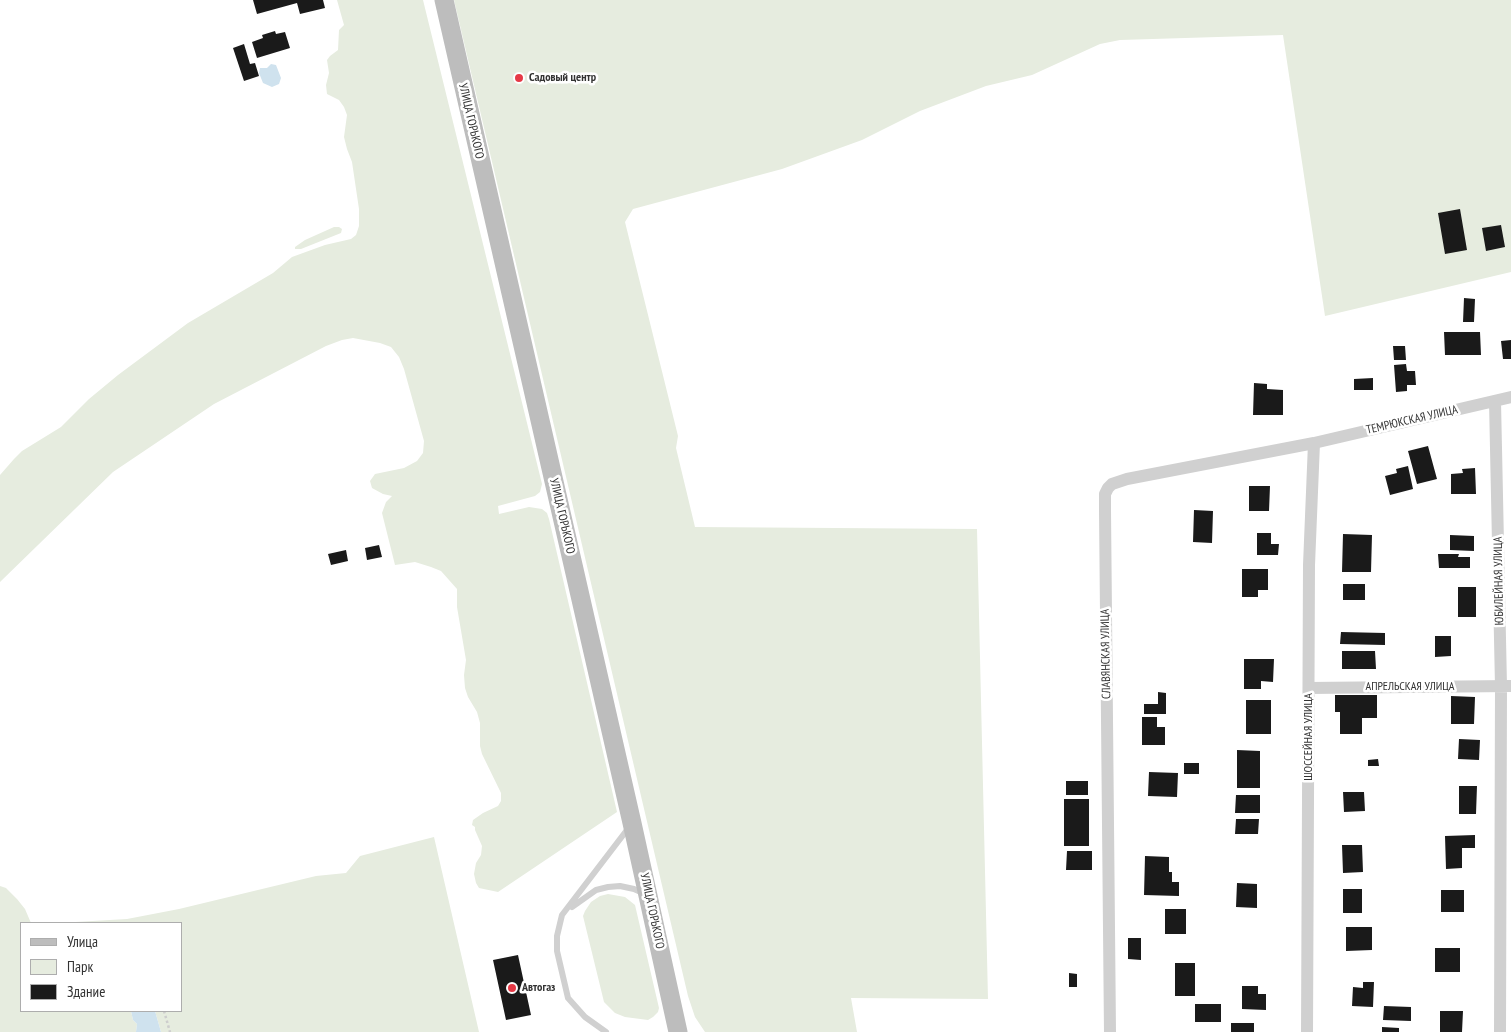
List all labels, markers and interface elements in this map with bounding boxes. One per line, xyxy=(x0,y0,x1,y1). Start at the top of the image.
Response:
place label: Садовый центр xyxy=(529,71,596,85)
marker: Садовый центр xyxy=(513,72,525,84)
street label: УЛИЦА ГОРЬКОГО xyxy=(455,82,487,160)
street label: ТЕМРЮКСКАЯ УЛИЦА xyxy=(1365,403,1459,437)
street label: УЛИЦА ГОРЬКОГО xyxy=(546,477,578,555)
street label: ЮБИЛЕЙНАЯ УЛИЦА xyxy=(1491,537,1507,625)
street label: СЛАВЯНСКАЯ УЛИЦА xyxy=(1098,609,1114,699)
street label: АПРЕЛЬСКАЯ УЛИЦА xyxy=(1365,680,1455,694)
street label: ШОССЕЙНАЯ УЛИЦА xyxy=(1302,693,1316,781)
street label: УЛИЦА ГОРЬКОГО xyxy=(637,872,667,950)
legend xyxy=(20,922,182,1012)
text: Улица xyxy=(67,932,98,951)
text: Парк xyxy=(67,957,93,976)
place label: Автогаз xyxy=(522,981,555,995)
text: Здание xyxy=(67,982,105,1001)
marker: Автогаз xyxy=(506,982,518,994)

